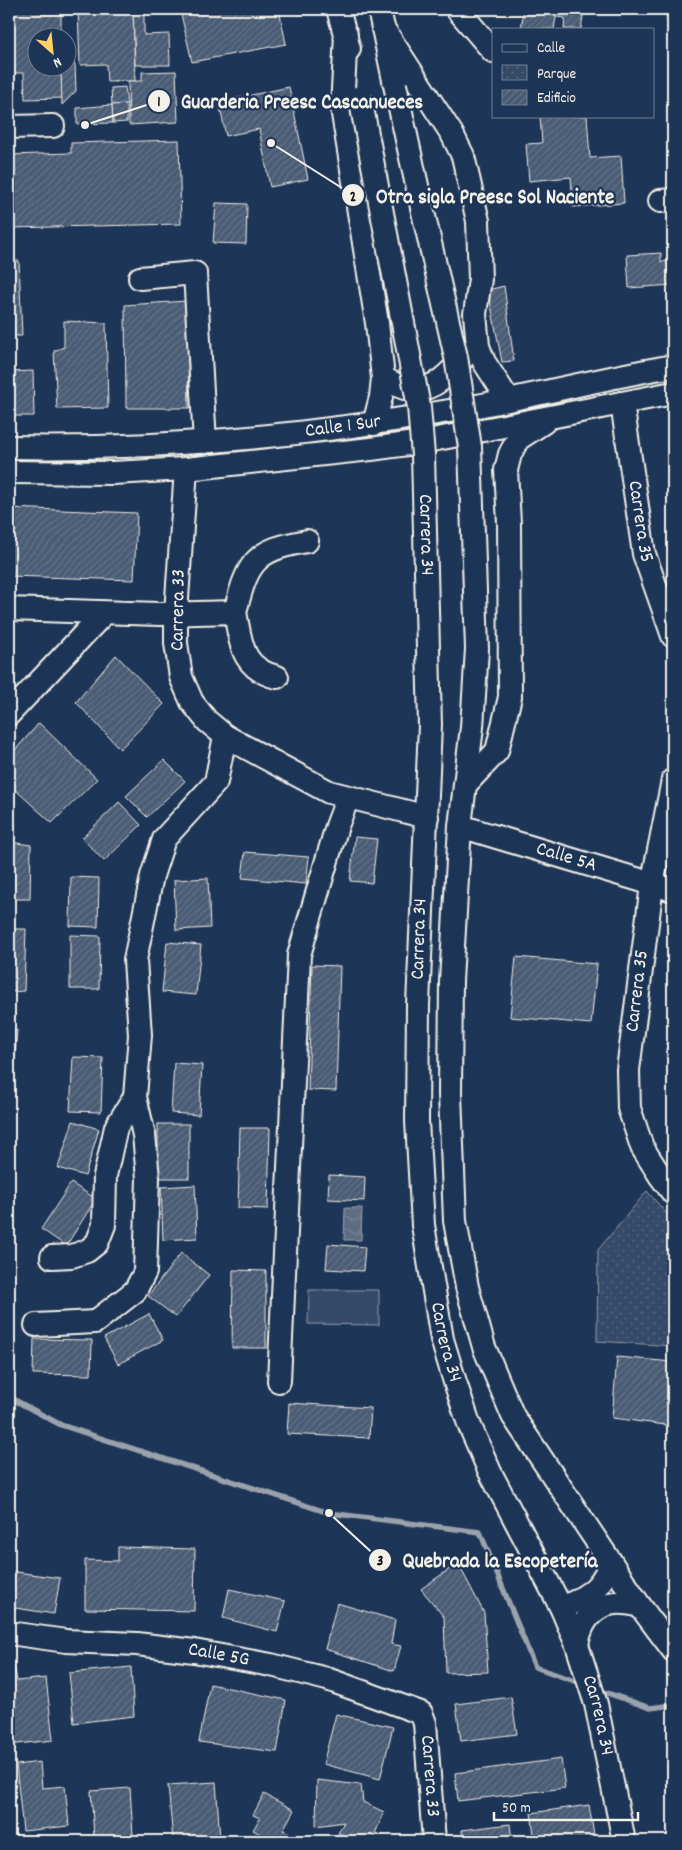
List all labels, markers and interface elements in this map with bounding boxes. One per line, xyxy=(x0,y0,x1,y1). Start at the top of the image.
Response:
north arrow xyxy=(28,28,78,78)
legend xyxy=(492,28,654,118)
text: Calle xyxy=(537,38,566,60)
text: N xyxy=(49,51,65,72)
text: Parque xyxy=(537,64,577,86)
callout: Guarderia Preesc Cascanueces xyxy=(146,83,434,119)
text: Edificio xyxy=(537,88,576,110)
text: Guarderia Preesc Cascanueces xyxy=(181,89,423,119)
text: 1 xyxy=(157,92,161,114)
callout: Otra sigla Preesc Sol Naciente xyxy=(341,177,624,213)
text: Otra sigla Preesc Sol Naciente xyxy=(376,184,614,214)
text: 2 xyxy=(350,187,356,209)
street label: Calle 1 Sur xyxy=(304,408,383,446)
street label: Carrera 35 xyxy=(619,479,660,567)
street label: Carrera 34 xyxy=(410,494,440,576)
street label: Carrera 33 xyxy=(164,569,194,651)
street label: Calle 5A xyxy=(532,836,600,880)
street label: Carrera 34 xyxy=(405,898,435,980)
street label: Carrera 35 xyxy=(619,948,657,1034)
street label: Carrera 34 xyxy=(422,1300,468,1386)
callout: Quebrada la Escopetería xyxy=(367,1542,607,1578)
text: Quebrada la Escopetería xyxy=(402,1548,599,1578)
text: 3 xyxy=(377,1551,384,1573)
street label: Calle 5G xyxy=(186,1636,251,1675)
street label: Carrera 34 xyxy=(574,1672,620,1758)
street label: Carrera 33 xyxy=(412,1734,446,1818)
scale bar xyxy=(494,1790,638,1822)
text: 50 m xyxy=(502,1798,531,1820)

